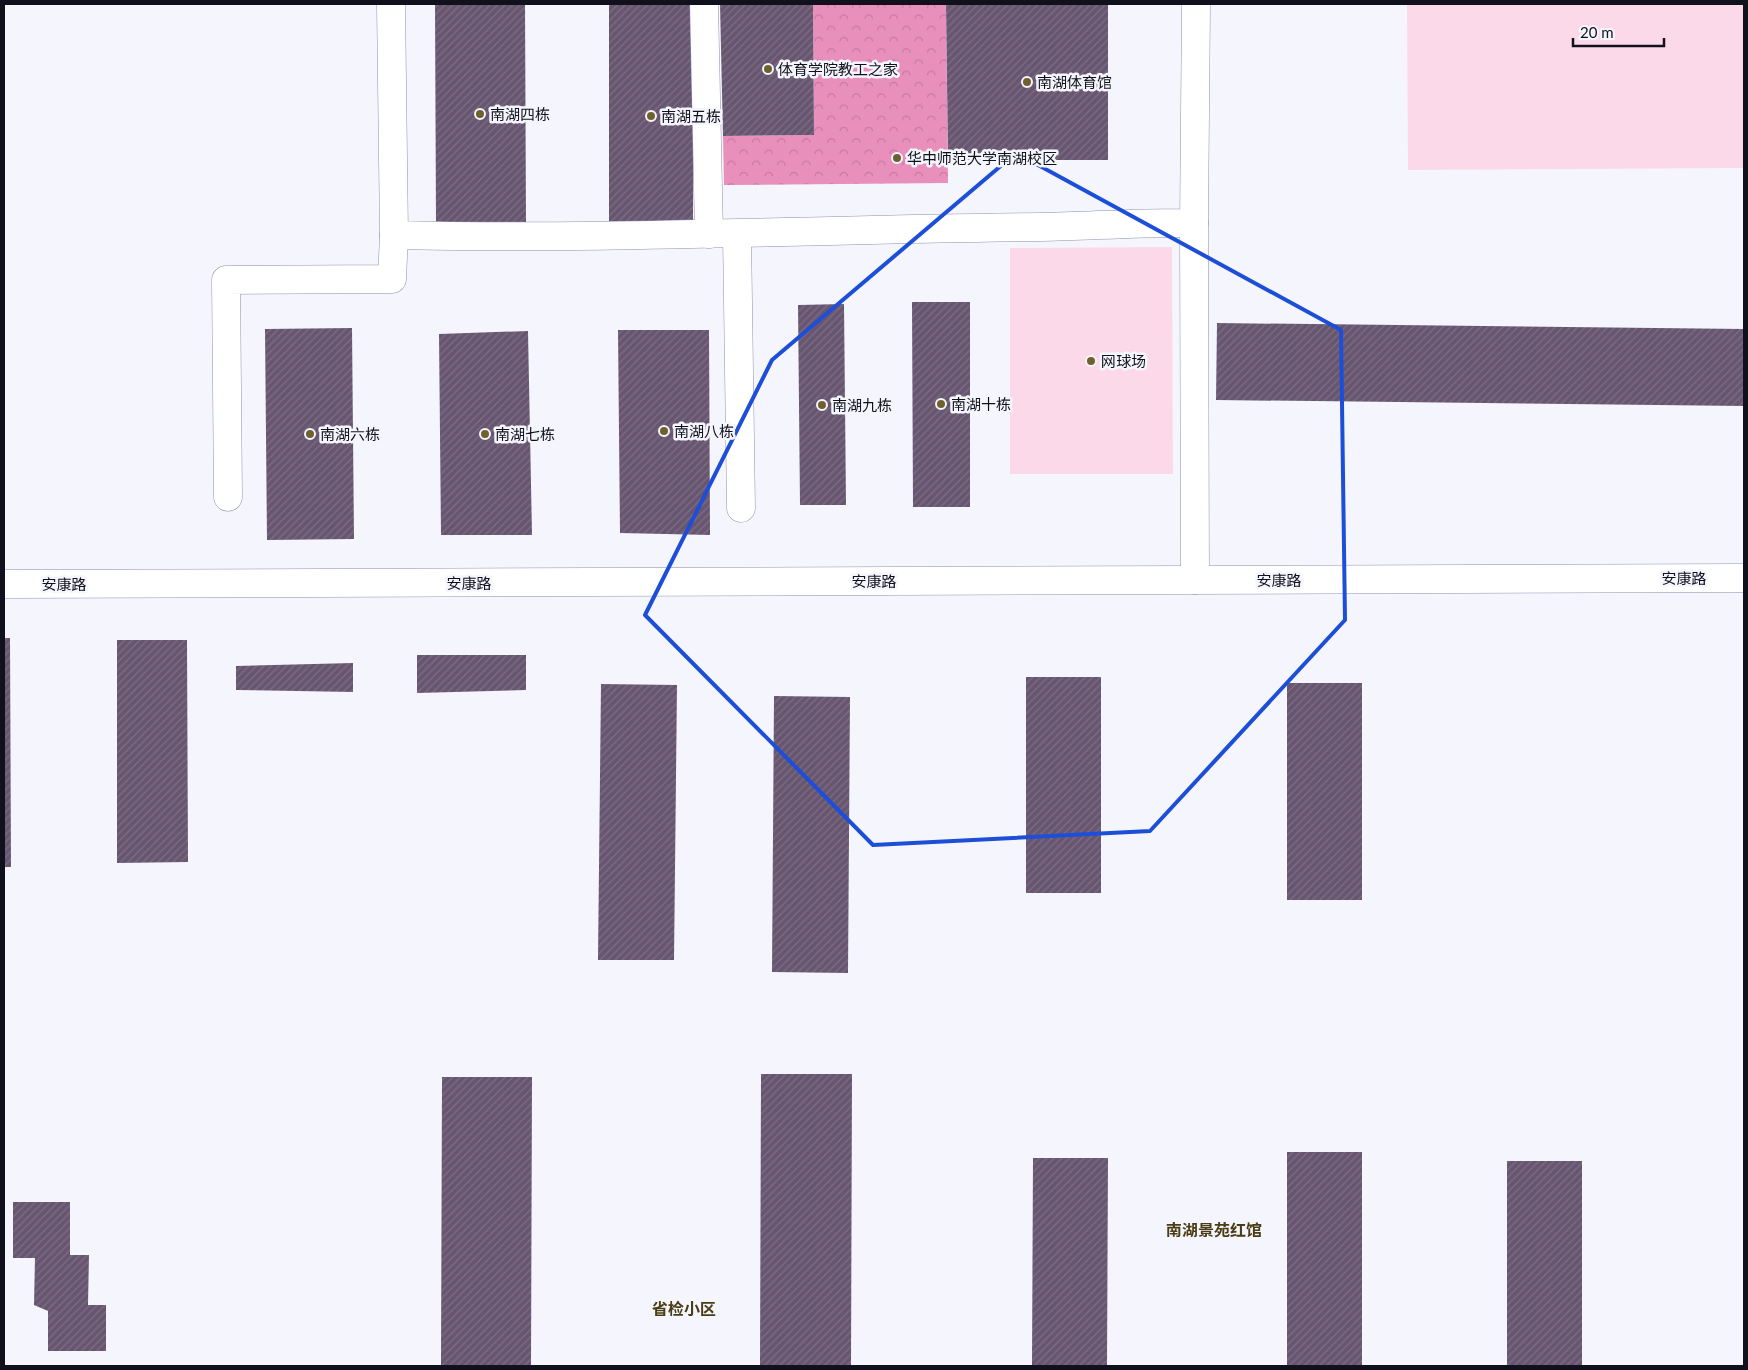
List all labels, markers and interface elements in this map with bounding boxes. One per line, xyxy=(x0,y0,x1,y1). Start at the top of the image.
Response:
scale bar xyxy=(1573,15,1664,47)
text: 20 m xyxy=(1580,23,1614,41)
place label: 体育学院教工之家 xyxy=(778,60,898,78)
marker: 体育学院教工之家 xyxy=(762,63,774,75)
place label: 南湖体育馆 xyxy=(1037,73,1112,91)
marker: 南湖体育馆 xyxy=(1021,76,1033,88)
place label: 南湖四栋 xyxy=(490,105,550,123)
place label: 南湖五栋 xyxy=(661,107,721,125)
marker: 南湖四栋 xyxy=(474,108,486,120)
marker: 南湖五栋 xyxy=(645,110,657,122)
place label: 华中师范大学南湖校区 xyxy=(907,149,1057,167)
marker: 华中师范大学南湖校区 xyxy=(891,152,903,164)
place label: 网球场 xyxy=(1101,352,1146,370)
marker: 网球场 xyxy=(1085,355,1097,367)
place label: 南湖十栋 xyxy=(951,395,1011,413)
place label: 南湖九栋 xyxy=(832,396,892,414)
marker: 南湖十栋 xyxy=(935,398,947,410)
marker: 南湖九栋 xyxy=(816,399,828,411)
place label: 南湖八栋 xyxy=(674,422,734,440)
place label: 南湖六栋 xyxy=(320,425,380,443)
place label: 南湖七栋 xyxy=(495,425,555,443)
marker: 南湖八栋 xyxy=(658,425,670,437)
marker: 南湖六栋 xyxy=(304,428,316,440)
marker: 南湖七栋 xyxy=(479,428,491,440)
street label: 安康路 xyxy=(1661,569,1707,587)
street label: 安康路 xyxy=(1256,571,1302,589)
street label: 安康路 xyxy=(851,572,897,590)
street label: 安康路 xyxy=(446,574,492,592)
street label: 安康路 xyxy=(41,575,87,593)
district label: 南湖景苑红馆 xyxy=(1166,1220,1262,1239)
district label: 省检小区 xyxy=(652,1299,716,1318)

